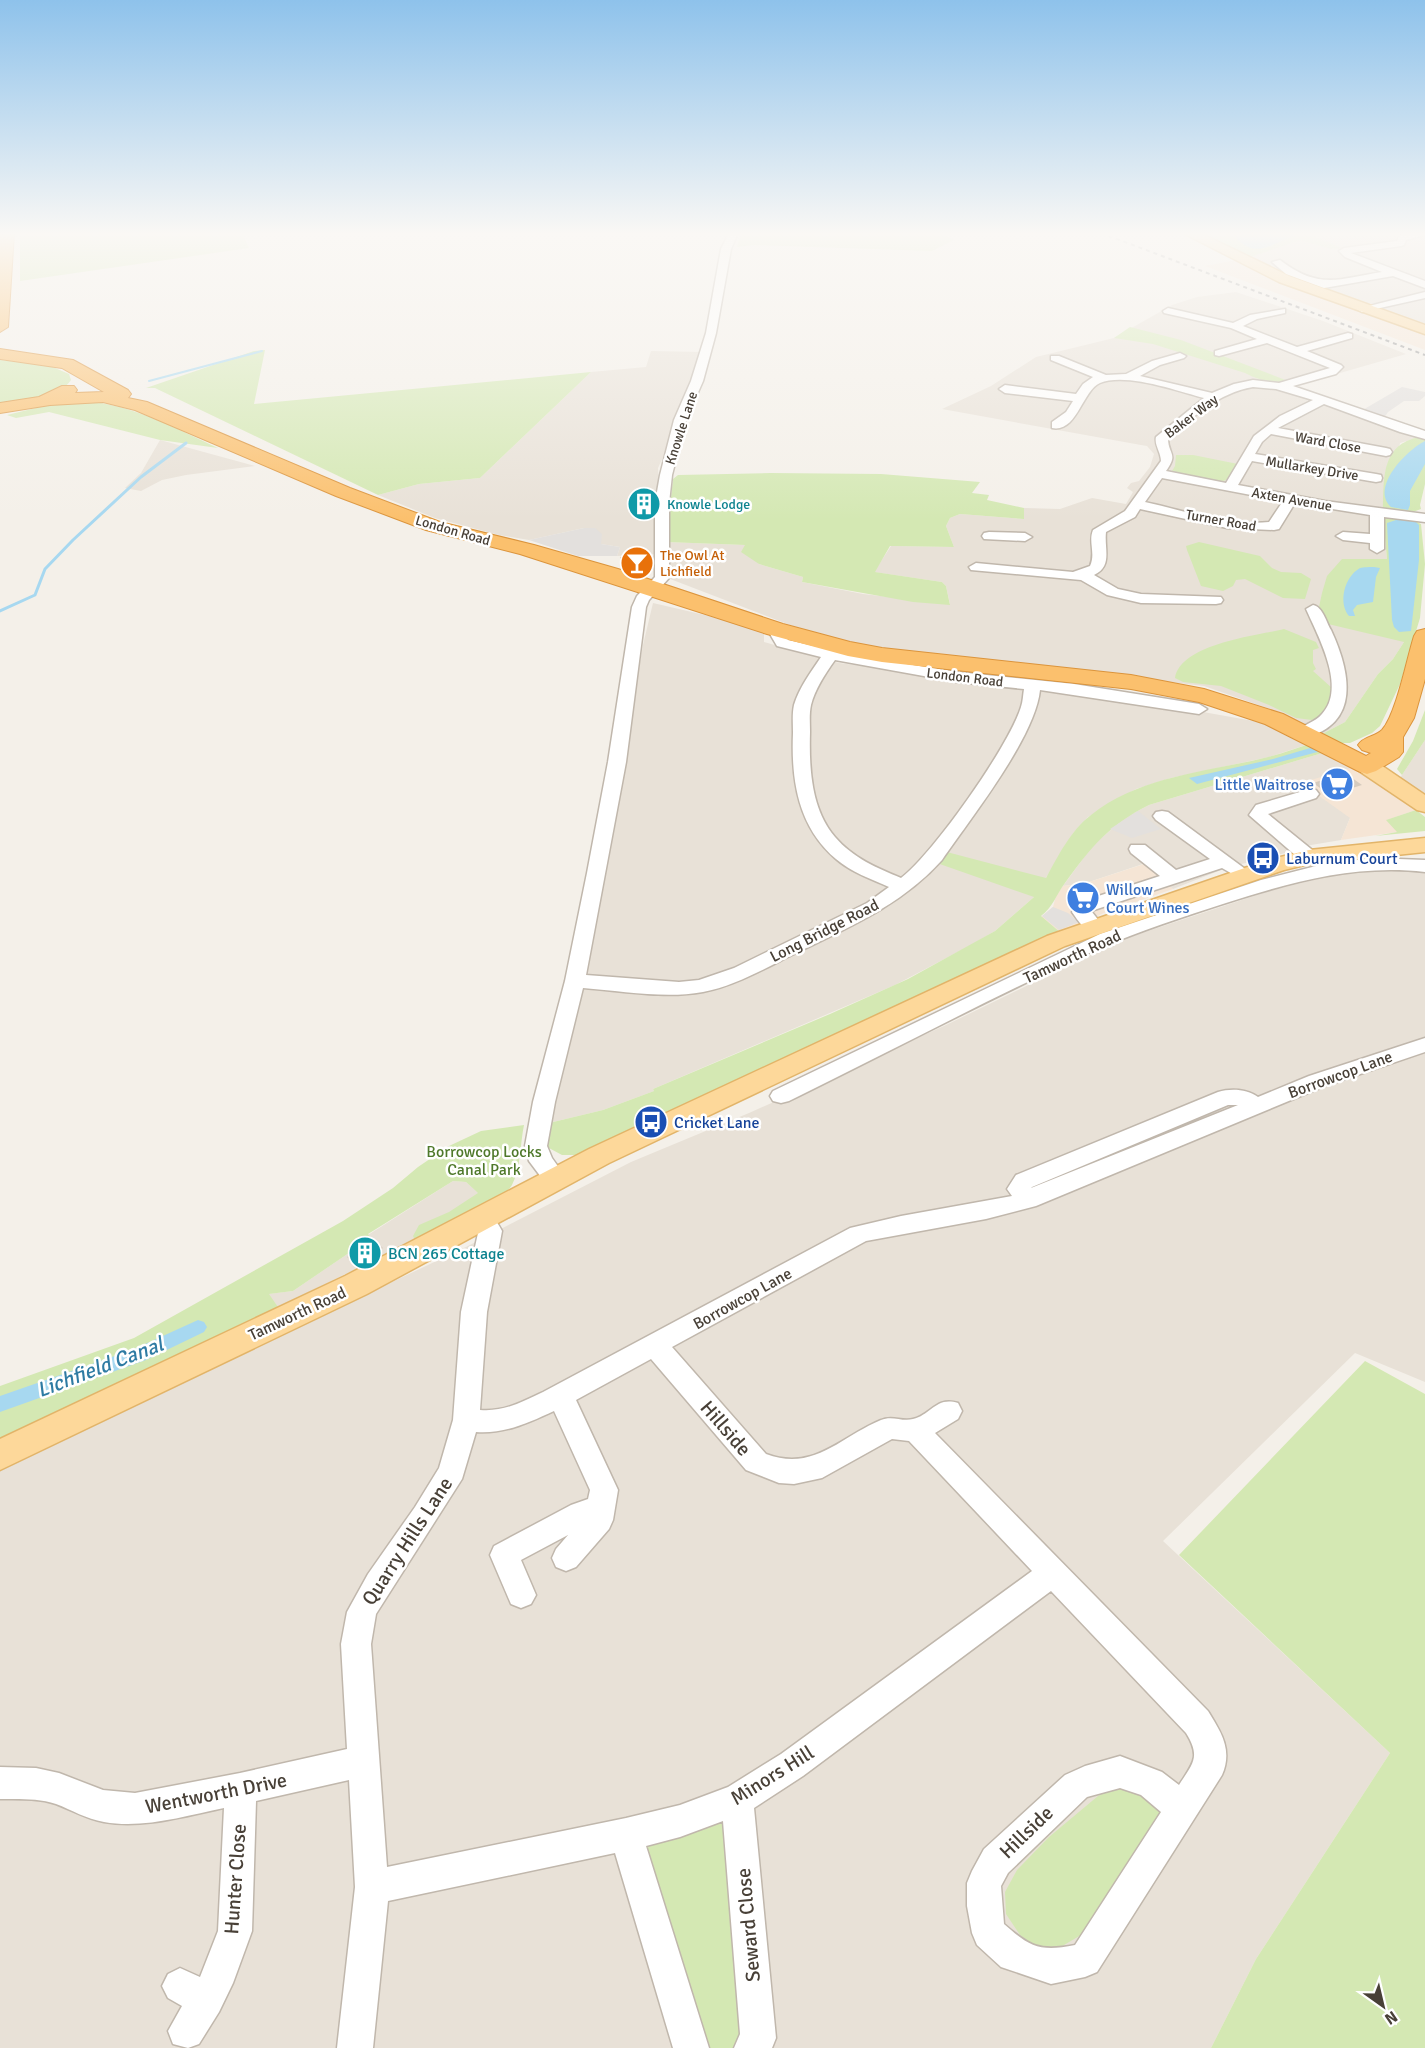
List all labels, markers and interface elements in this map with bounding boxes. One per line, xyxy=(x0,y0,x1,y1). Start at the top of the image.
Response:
street label: Knowle Lane xyxy=(662,389,701,467)
street label: Baker Way xyxy=(1161,391,1222,442)
street label: Ward Close xyxy=(1294,428,1362,457)
street label: Mullarkey Drive xyxy=(1264,453,1360,484)
street label: Axten Avenue xyxy=(1250,484,1333,515)
building icon: Knowle Lodge xyxy=(626,486,662,522)
place label: Knowle Lodge xyxy=(667,496,750,513)
street label: Turner Road xyxy=(1184,506,1258,535)
street label: London Road xyxy=(413,512,492,549)
bar icon: The Owl At Lichfield xyxy=(619,545,655,581)
place label: The Owl At Lichfield xyxy=(660,547,724,580)
street label: London Road xyxy=(926,664,1004,691)
supermarket icon: Little Waitrose xyxy=(1319,766,1355,802)
place label: Little Waitrose xyxy=(1214,775,1314,795)
bus stop icon: Laburnum Court xyxy=(1245,840,1281,876)
place label: Laburnum Court xyxy=(1286,849,1398,869)
supermarket icon: Willow Court Wines xyxy=(1065,880,1101,916)
place label: Willow Court Wines xyxy=(1106,880,1190,918)
street label: Long Bridge Road xyxy=(767,895,882,967)
street label: Tamworth Road xyxy=(1020,926,1124,988)
street label: Borrowcop Lane xyxy=(1285,1047,1395,1103)
bus stop icon: Cricket Lane xyxy=(633,1104,669,1140)
place label: Cricket Lane xyxy=(674,1113,760,1133)
park label: Borrowcop Locks Canal Park xyxy=(426,1142,542,1180)
building icon: BCN 265 Cottage xyxy=(347,1235,383,1271)
place label: BCN 265 Cottage xyxy=(388,1244,505,1264)
street label: Borrowcop Lane xyxy=(690,1264,795,1334)
street label: Tamworth Road xyxy=(245,1283,349,1345)
water label: Lichfield Canal xyxy=(33,1330,169,1403)
street label: Hillside xyxy=(695,1395,756,1461)
street label: Quarry Hills Lane xyxy=(357,1472,458,1610)
street label: Minors Hill xyxy=(726,1740,819,1811)
street label: Wentworth Drive xyxy=(143,1768,289,1819)
street label: Hillside xyxy=(994,1801,1059,1864)
street label: Hunter Close xyxy=(219,1823,252,1935)
street label: Seward Close xyxy=(731,1867,766,1983)
north arrow xyxy=(1353,1976,1413,2036)
text: N xyxy=(1381,2006,1401,2029)

